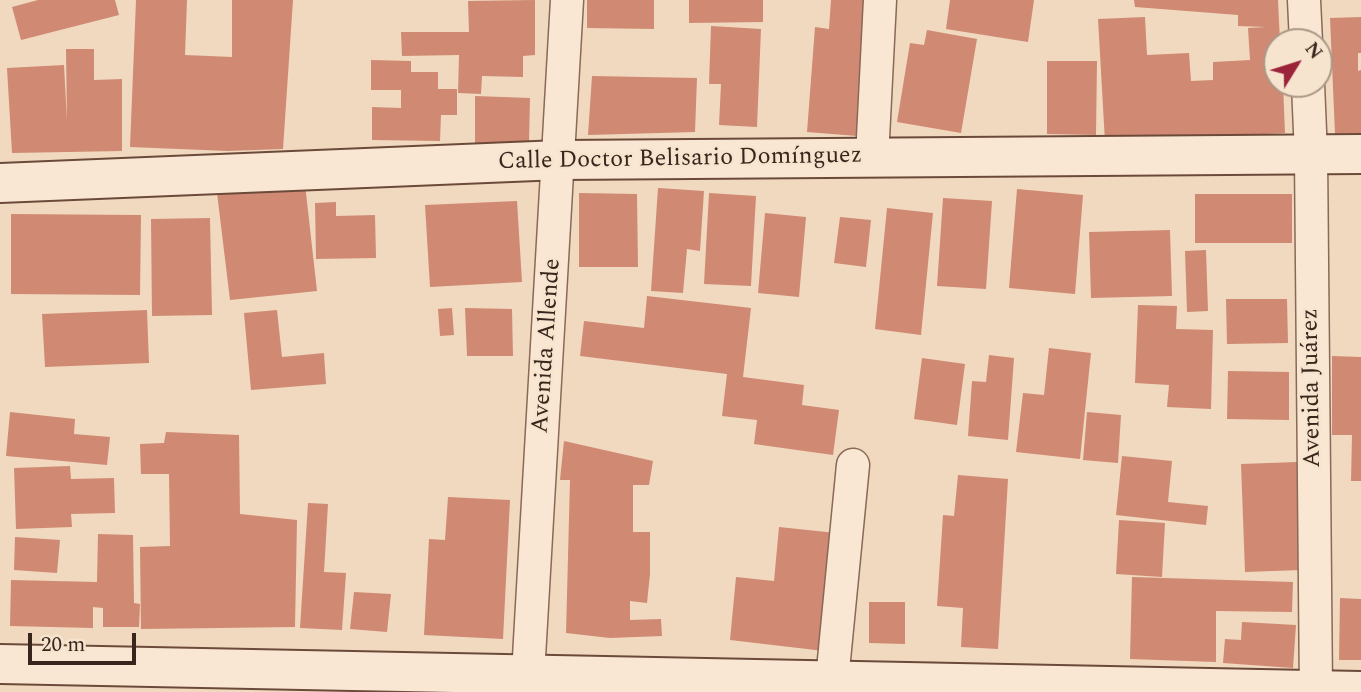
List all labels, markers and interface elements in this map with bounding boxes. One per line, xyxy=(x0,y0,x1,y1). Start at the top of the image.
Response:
north arrow xyxy=(1263,28,1333,98)
text: N xyxy=(1297,36,1330,66)
street label: Calle Doctor Belisario Domínguez xyxy=(498,142,862,178)
street label: Avenida Allende xyxy=(528,258,568,434)
street label: Avenida Juárez xyxy=(1297,308,1329,468)
scale bar xyxy=(32,618,140,662)
text: 20 m xyxy=(41,629,85,661)

